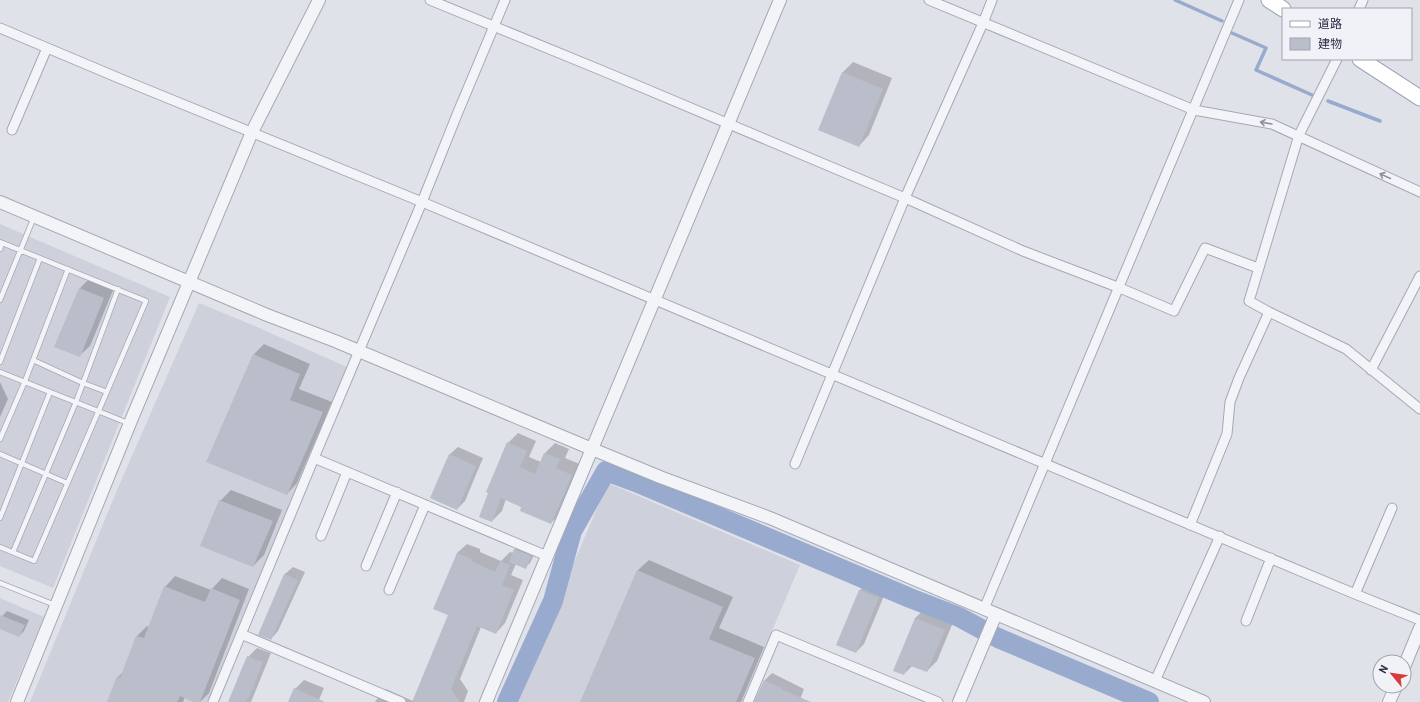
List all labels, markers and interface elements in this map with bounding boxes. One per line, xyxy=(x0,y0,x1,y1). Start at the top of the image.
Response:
legend xyxy=(1282,8,1412,60)
text: 道路 xyxy=(1318,16,1342,30)
text: 建物 xyxy=(1318,36,1342,50)
one-way arrow xyxy=(1260,119,1273,127)
one-way arrow xyxy=(1379,172,1391,179)
north arrow xyxy=(1372,654,1412,694)
text: N xyxy=(1375,663,1390,675)

